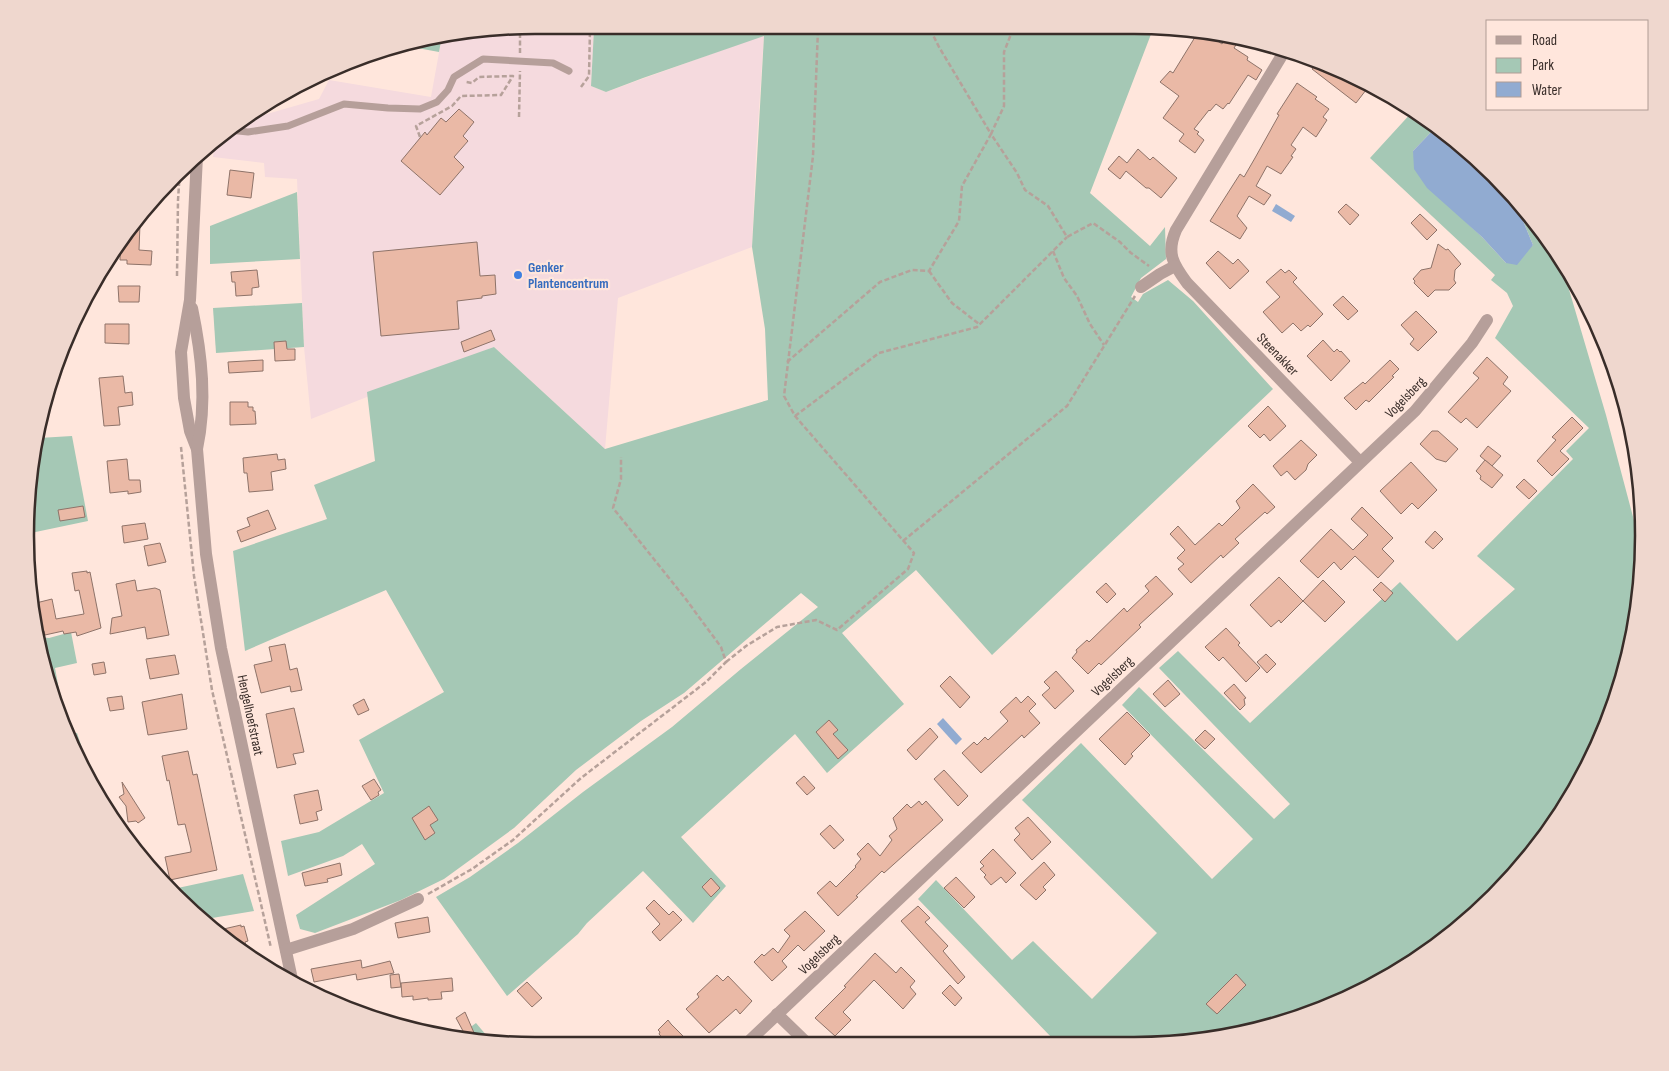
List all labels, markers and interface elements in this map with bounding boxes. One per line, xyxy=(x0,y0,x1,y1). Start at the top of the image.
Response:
legend xyxy=(1486,20,1649,110)
text: Road xyxy=(1532,31,1557,50)
text: Park xyxy=(1532,56,1554,75)
text: Water xyxy=(1532,81,1563,100)
place label: Genker Plantencentrum xyxy=(528,259,608,292)
marker: Genker Plantencentrum xyxy=(512,269,524,281)
street label: Steenakker xyxy=(1253,329,1302,379)
street label: Vogelsberg xyxy=(1381,373,1430,422)
street label: Vogelsberg xyxy=(1088,652,1137,700)
street label: Hengelhoefstraat xyxy=(234,673,267,757)
street label: Vogelsberg xyxy=(795,930,844,978)

